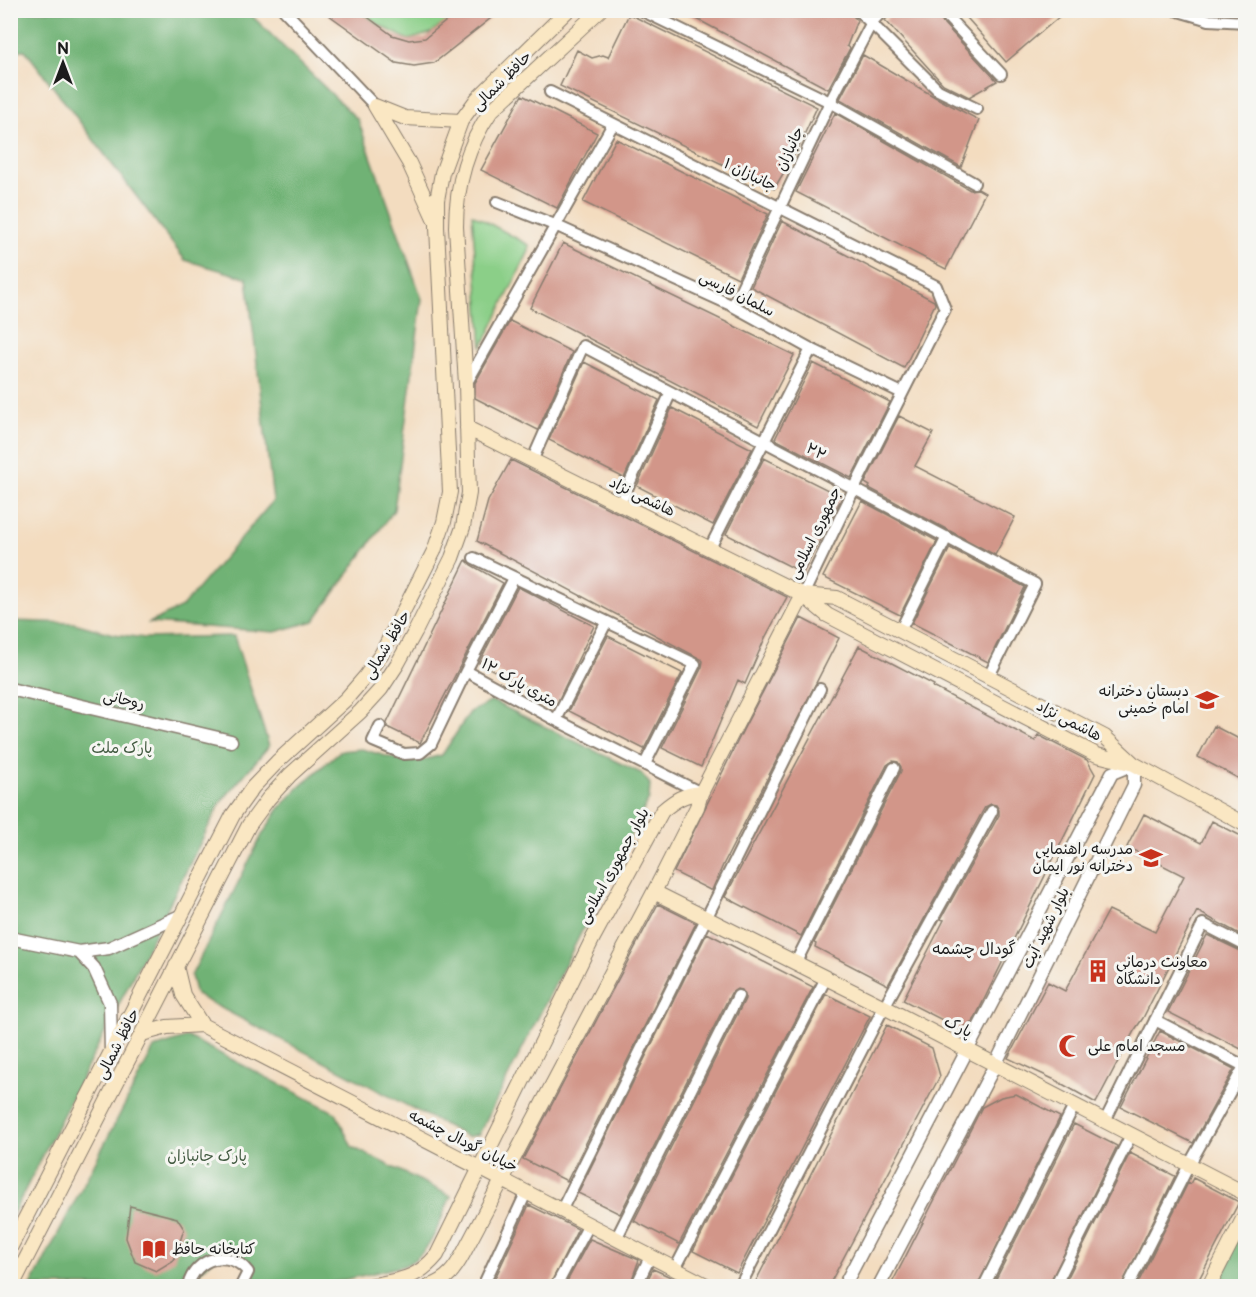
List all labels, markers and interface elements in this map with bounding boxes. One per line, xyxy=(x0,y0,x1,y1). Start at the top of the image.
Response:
north arrow xyxy=(33,33,93,93)
text: N xyxy=(57,40,69,59)
street label: حافظ شمالی xyxy=(468,47,536,115)
street label: جانبازان xyxy=(772,124,808,174)
street label: جانبازان ۱ xyxy=(721,154,779,196)
street label: سلمان فارسی xyxy=(696,267,778,321)
street label: ۲۲ xyxy=(803,439,829,465)
street label: هاشمی نژاد xyxy=(606,473,678,521)
street label: جمهوری اسلامی xyxy=(785,484,845,582)
street label: حافظ شمالی xyxy=(359,607,415,683)
street label: ۱۲ متری پارک xyxy=(478,654,560,712)
place label: دبستان دخترانه امام خمینی xyxy=(1099,682,1189,719)
street label: روحانی xyxy=(101,686,147,714)
school or university icon: دبستان دخترانه امام خمینی xyxy=(1194,687,1220,713)
street label: هاشمی نژاد xyxy=(1033,696,1105,746)
park label: پارک ملت xyxy=(92,739,152,758)
street label: بلوار جمهوری اسلامی xyxy=(574,805,654,927)
place label: مدرسه راهنمایی دخترانه نور ایمان xyxy=(1032,840,1133,876)
school or university icon: مدرسه راهنمایی دخترانه نور ایمان xyxy=(1138,845,1164,871)
street label: بلوار شهید آیت xyxy=(1018,884,1074,972)
district label: گودال چشمه xyxy=(932,939,1016,959)
place label: معاونت درمانی دانشگاه xyxy=(1116,953,1208,989)
building icon: معاونت درمانی دانشگاه xyxy=(1085,958,1111,984)
street label: حافظ شمالی xyxy=(92,1006,144,1082)
street label: پارک xyxy=(941,1012,975,1042)
mosque icon: مسجد امام علی xyxy=(1057,1033,1083,1059)
place label: مسجد امام علی xyxy=(1088,1037,1185,1057)
street label: خیابان گودال چشمه xyxy=(405,1105,521,1177)
park label: پارک جانبازان xyxy=(167,1147,247,1166)
library icon: کتابخانه حافظ xyxy=(141,1236,167,1262)
place label: کتابخانه حافظ xyxy=(172,1240,255,1259)

